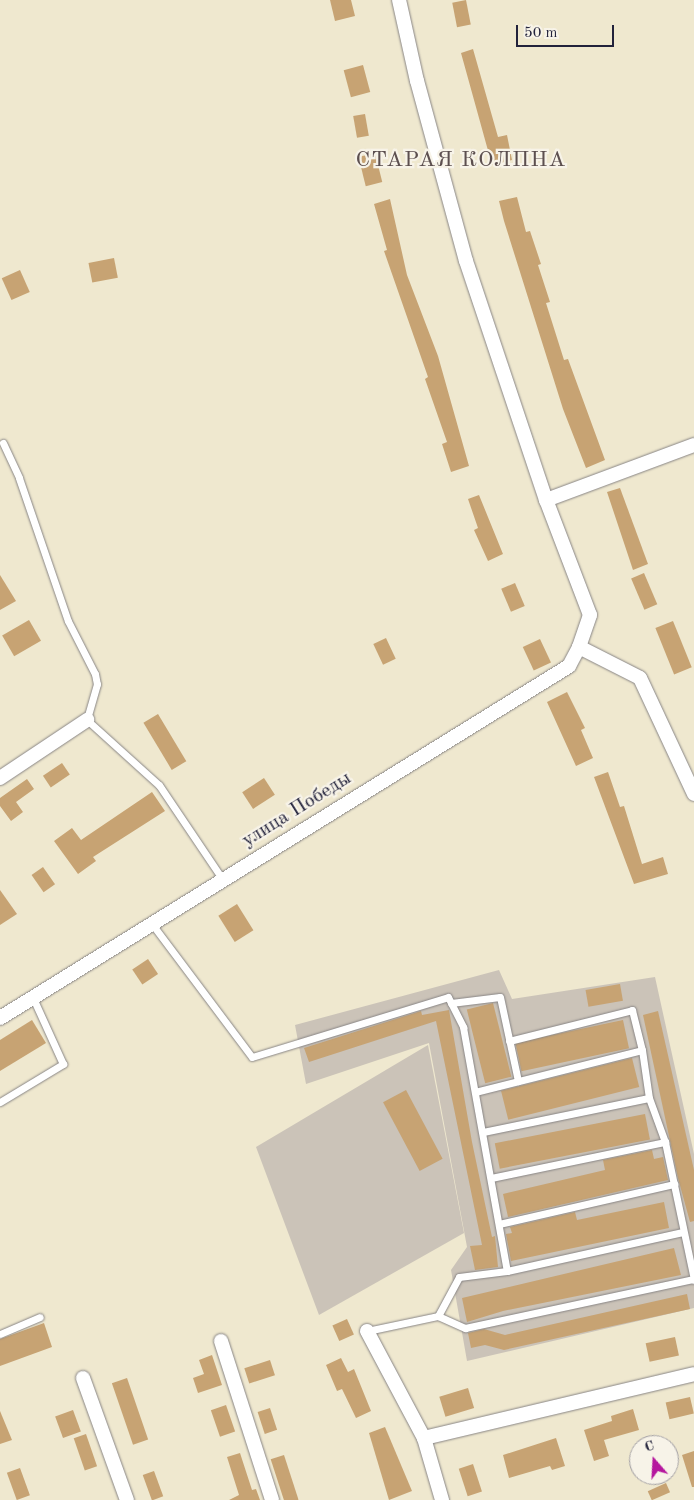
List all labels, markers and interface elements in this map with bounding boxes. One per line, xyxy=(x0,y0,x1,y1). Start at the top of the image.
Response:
scale bar xyxy=(519,15,616,47)
text: 50 m xyxy=(524,26,558,41)
district label: СТАРАЯ КОЛПНА xyxy=(354,148,568,174)
street label: улица Победы xyxy=(238,767,356,853)
north arrow xyxy=(629,1435,679,1485)
text: С xyxy=(643,1439,656,1455)

